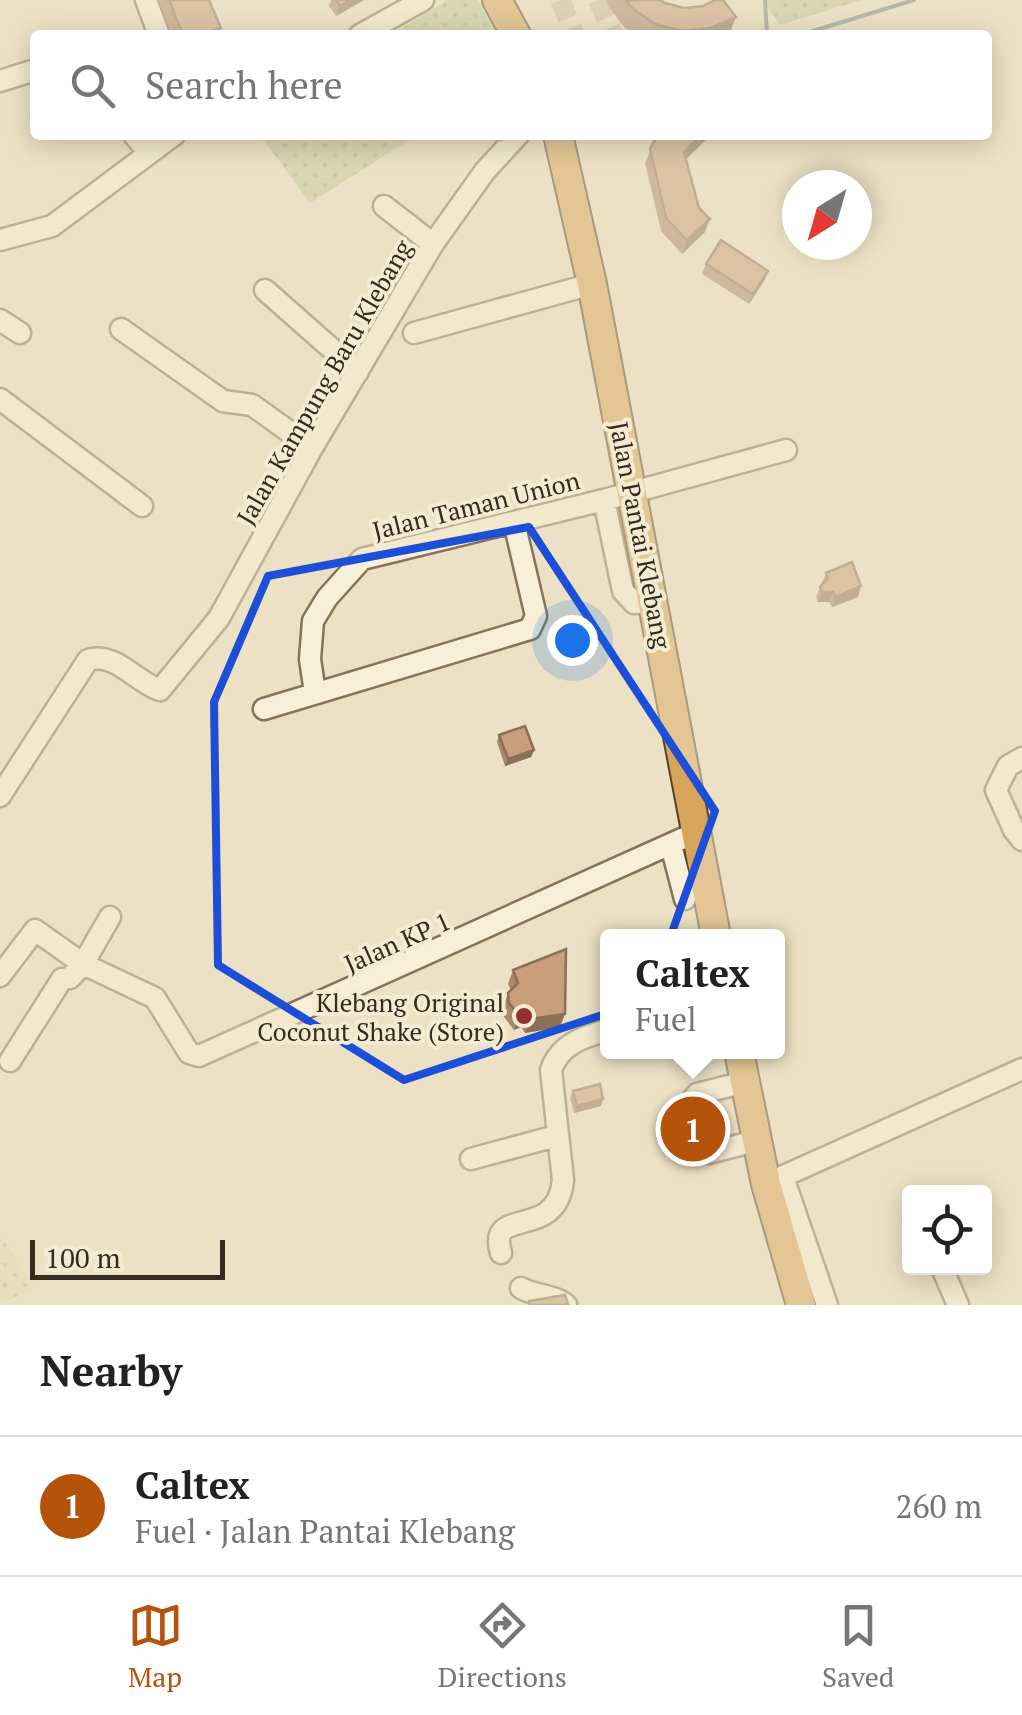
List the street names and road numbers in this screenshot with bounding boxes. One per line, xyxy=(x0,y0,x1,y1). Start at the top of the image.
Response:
street label: Jalan Kampung Baru Klebang xyxy=(229,233,420,530)
street label: Jalan Pantai Klebang xyxy=(603,419,679,652)
street label: Jalan Taman Union xyxy=(369,463,583,547)
street label: Jalan KP 1 xyxy=(339,904,455,980)

